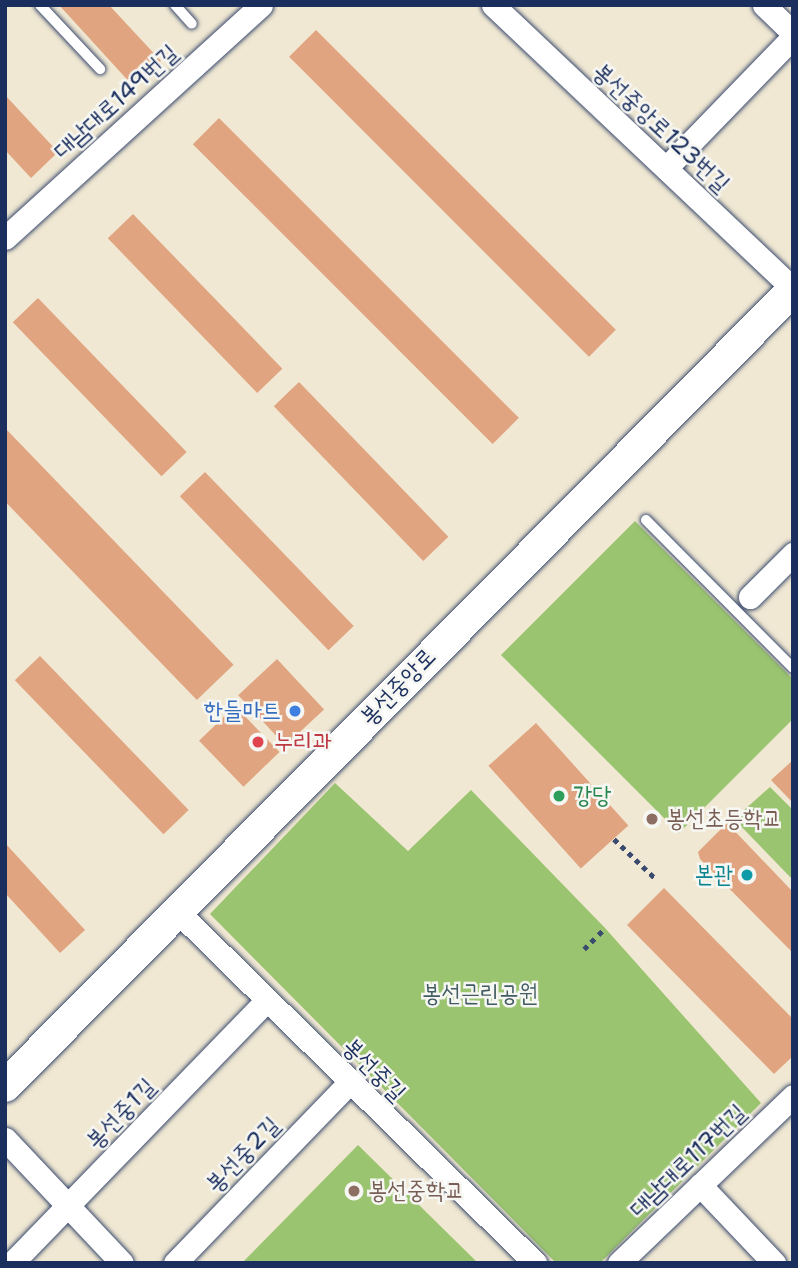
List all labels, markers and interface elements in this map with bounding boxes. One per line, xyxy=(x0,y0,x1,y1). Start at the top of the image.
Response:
street label: 대남대로149번길 xyxy=(48,39,184,165)
street label: 봉선중앙로123번길 xyxy=(587,57,735,199)
street label: 봉선중앙로 xyxy=(354,642,442,732)
place label: 한들마트 xyxy=(204,697,281,725)
marker: 한들마트 xyxy=(287,703,303,719)
place label: 누리과 xyxy=(274,728,332,756)
marker: 누리과 xyxy=(248,732,268,752)
place label: 강당 xyxy=(573,782,612,810)
marker: 강당 xyxy=(551,788,567,804)
place label: 봉선초등학교 xyxy=(666,805,782,833)
marker: 봉선초등학교 xyxy=(644,811,660,827)
place label: 본관 xyxy=(694,861,733,889)
marker: 본관 xyxy=(739,867,755,883)
park label: 봉선근린공원 xyxy=(422,980,538,1008)
street label: 봉선중길 xyxy=(337,1033,411,1107)
street label: 봉선중1길 xyxy=(80,1073,162,1155)
street label: 대남대로117번길 xyxy=(624,1098,752,1224)
street label: 봉선중2길 xyxy=(200,1111,286,1199)
place label: 봉선중학교 xyxy=(368,1177,465,1205)
marker: 봉선중학교 xyxy=(346,1183,362,1199)

